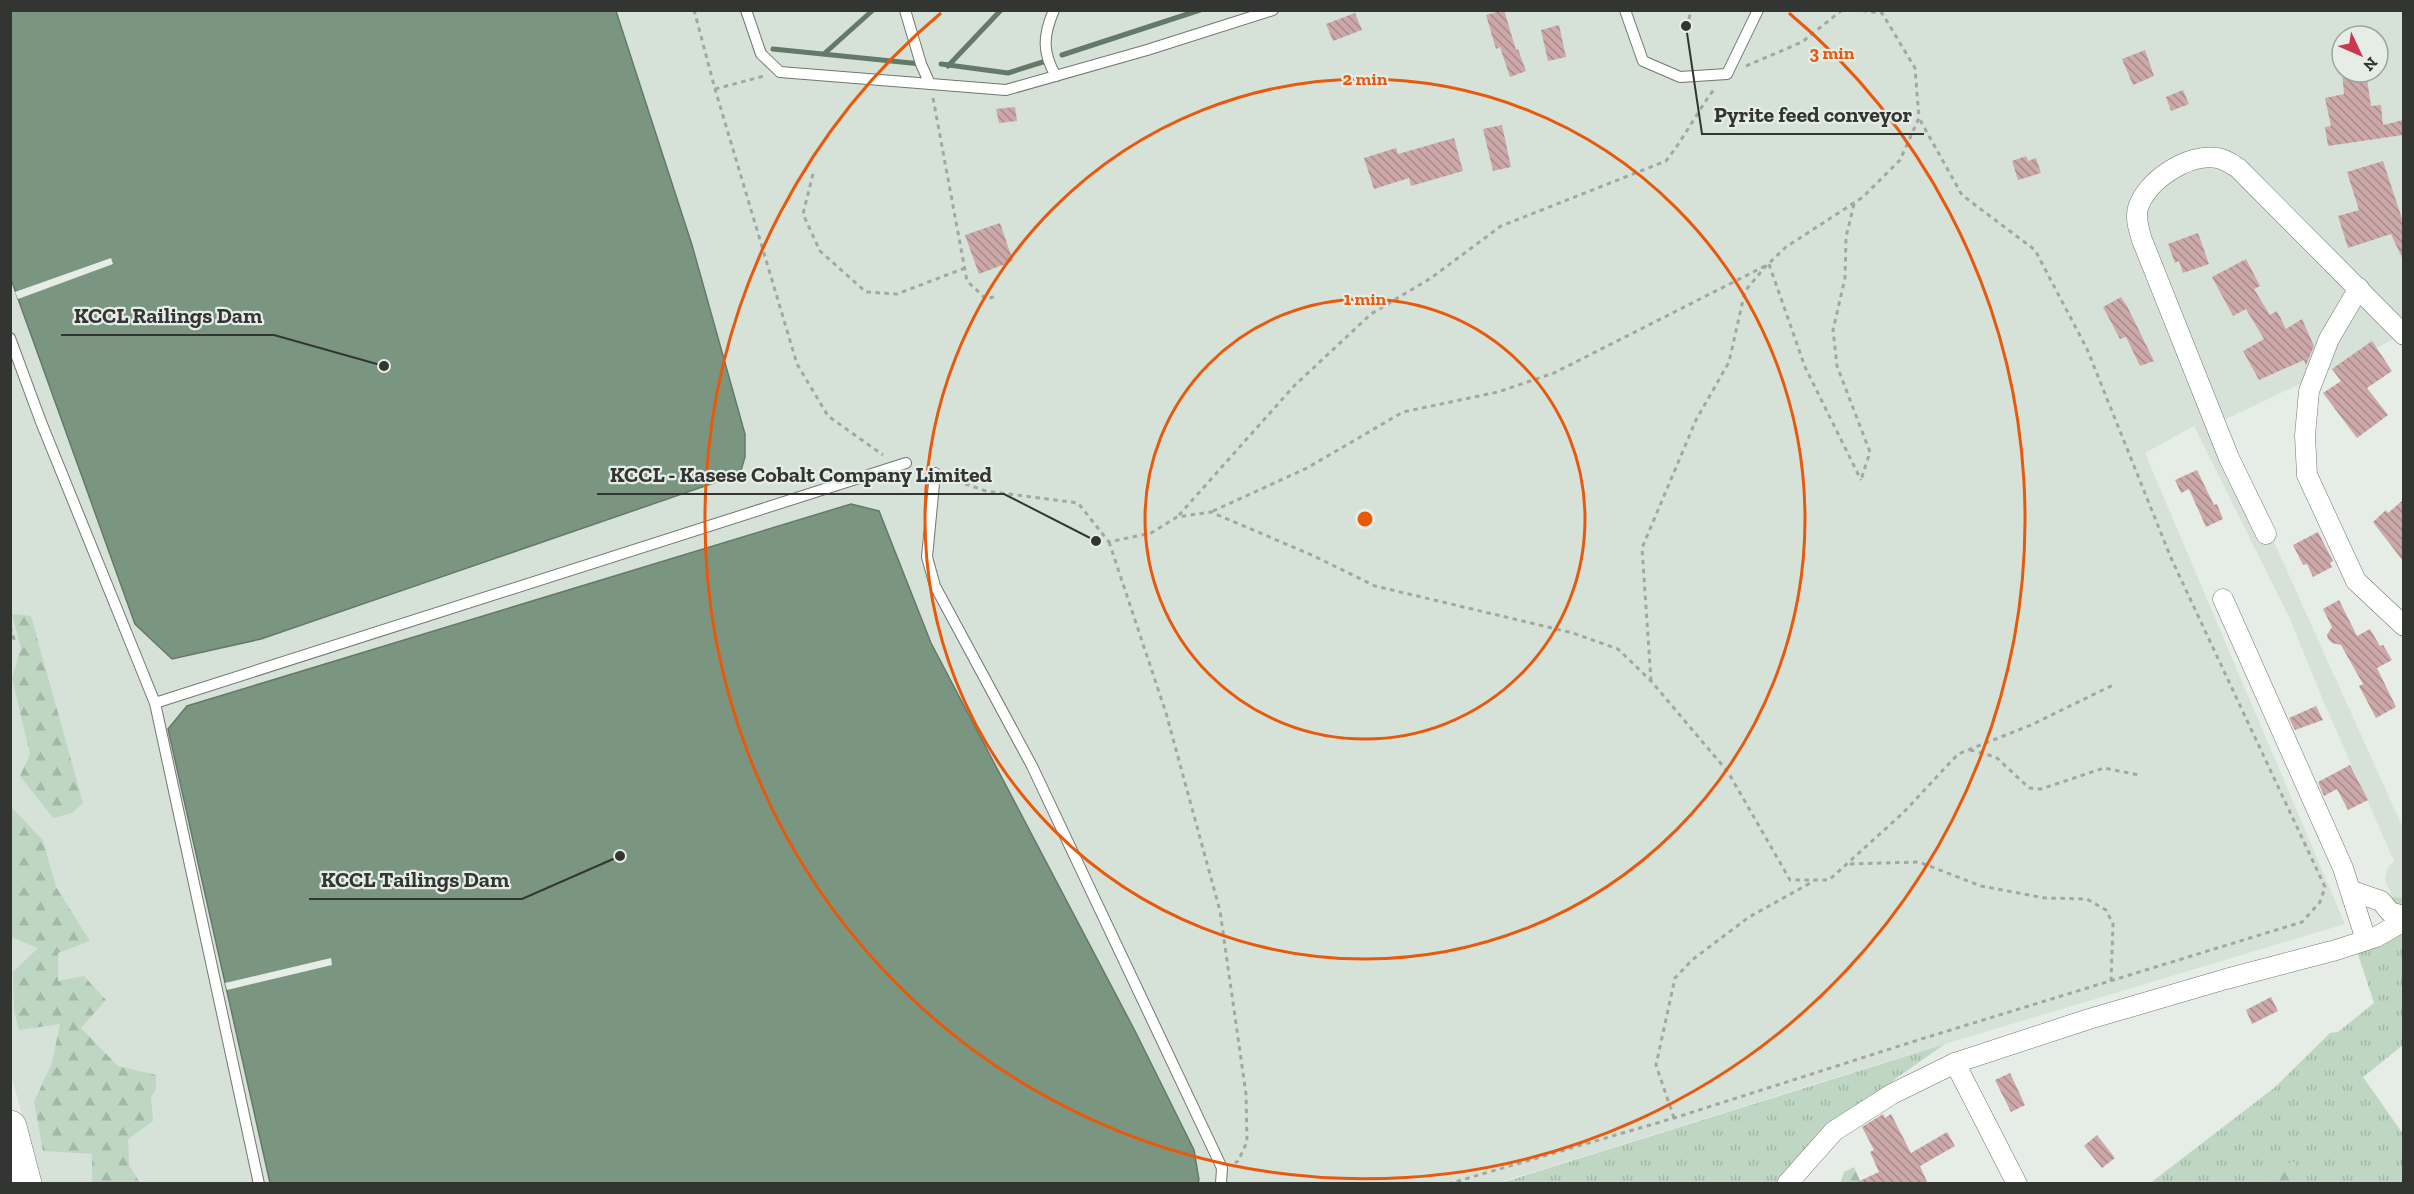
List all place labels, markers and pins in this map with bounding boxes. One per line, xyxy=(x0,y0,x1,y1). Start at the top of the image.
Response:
callout: Pyrite feed conveyor xyxy=(1702,94,1924,134)
callout: KCCL Railings Dam xyxy=(61,295,274,335)
callout: KCCL - Kasese Cobalt Company Limited xyxy=(597,454,1004,494)
centre of rings xyxy=(1355,509,1375,529)
callout: KCCL Tailings Dam xyxy=(309,859,522,899)

